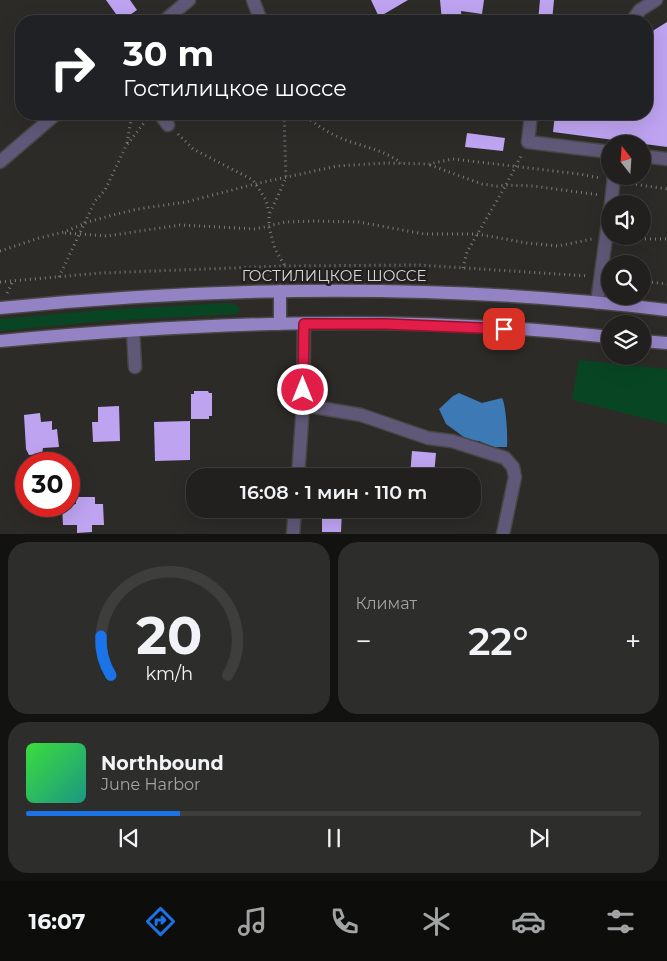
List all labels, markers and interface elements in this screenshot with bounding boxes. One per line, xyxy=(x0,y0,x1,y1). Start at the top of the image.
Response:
text: 30 m xyxy=(123,32,214,75)
icon: right xyxy=(40,35,105,100)
text: Гостилицкое шоссе xyxy=(123,75,347,102)
north arrow xyxy=(601,135,651,185)
map controls xyxy=(601,135,651,365)
button: sound xyxy=(601,195,651,245)
button: search xyxy=(601,255,651,305)
street label: ГОСТИЛИЦКОЕ ШОССЕ xyxy=(242,266,426,285)
pin xyxy=(483,308,525,350)
icon: arrive xyxy=(490,315,518,343)
button: layers xyxy=(601,315,651,365)
position arrow xyxy=(276,363,328,415)
speed limit sign: 30 xyxy=(15,452,80,517)
text: 16:08 · 1 мин · 110 m xyxy=(240,481,427,504)
text: Климат xyxy=(356,594,417,613)
text: 20 xyxy=(136,604,202,667)
text: 22° xyxy=(468,618,528,665)
text: − xyxy=(356,624,372,658)
text: + xyxy=(625,624,641,658)
text: km/h xyxy=(145,663,193,684)
text: Northbound xyxy=(101,752,224,775)
text: June Harbor xyxy=(101,775,200,794)
icon: previous xyxy=(115,824,143,852)
icon: pause xyxy=(320,824,348,852)
icon: next xyxy=(525,824,553,852)
icon: directions xyxy=(143,904,178,939)
icon: music xyxy=(235,904,270,939)
icon: phone xyxy=(327,904,362,939)
icon: climate xyxy=(419,904,454,939)
icon: car xyxy=(511,904,546,939)
icon: filters xyxy=(603,904,638,939)
text: 16:07 xyxy=(29,908,85,935)

